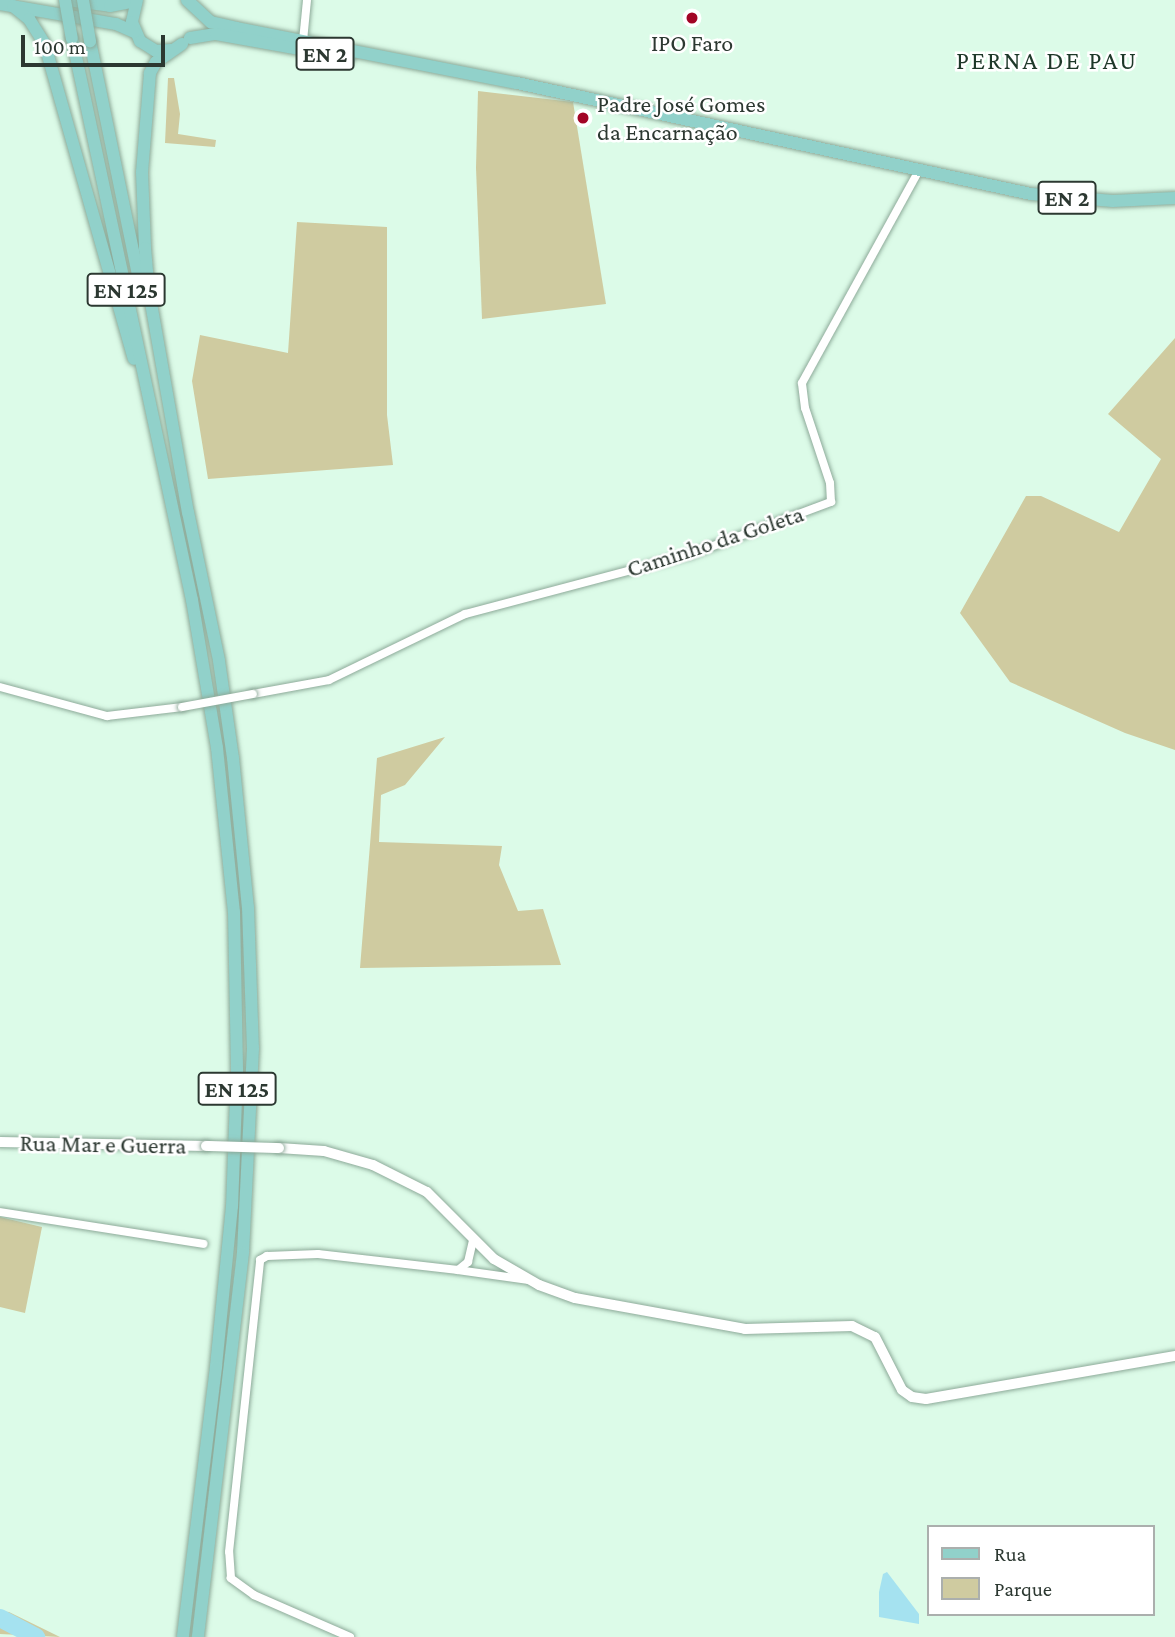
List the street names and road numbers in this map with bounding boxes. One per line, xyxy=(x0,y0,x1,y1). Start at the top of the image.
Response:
road number: EN 2 xyxy=(295,34,355,74)
road number: EN 2 xyxy=(1037,178,1097,218)
road number: EN 125 xyxy=(86,270,166,310)
street label: Caminho da Goleta xyxy=(623,499,807,583)
road number: EN 125 xyxy=(197,1070,277,1108)
street label: Rua Mar e Guerra xyxy=(19,1128,187,1160)

